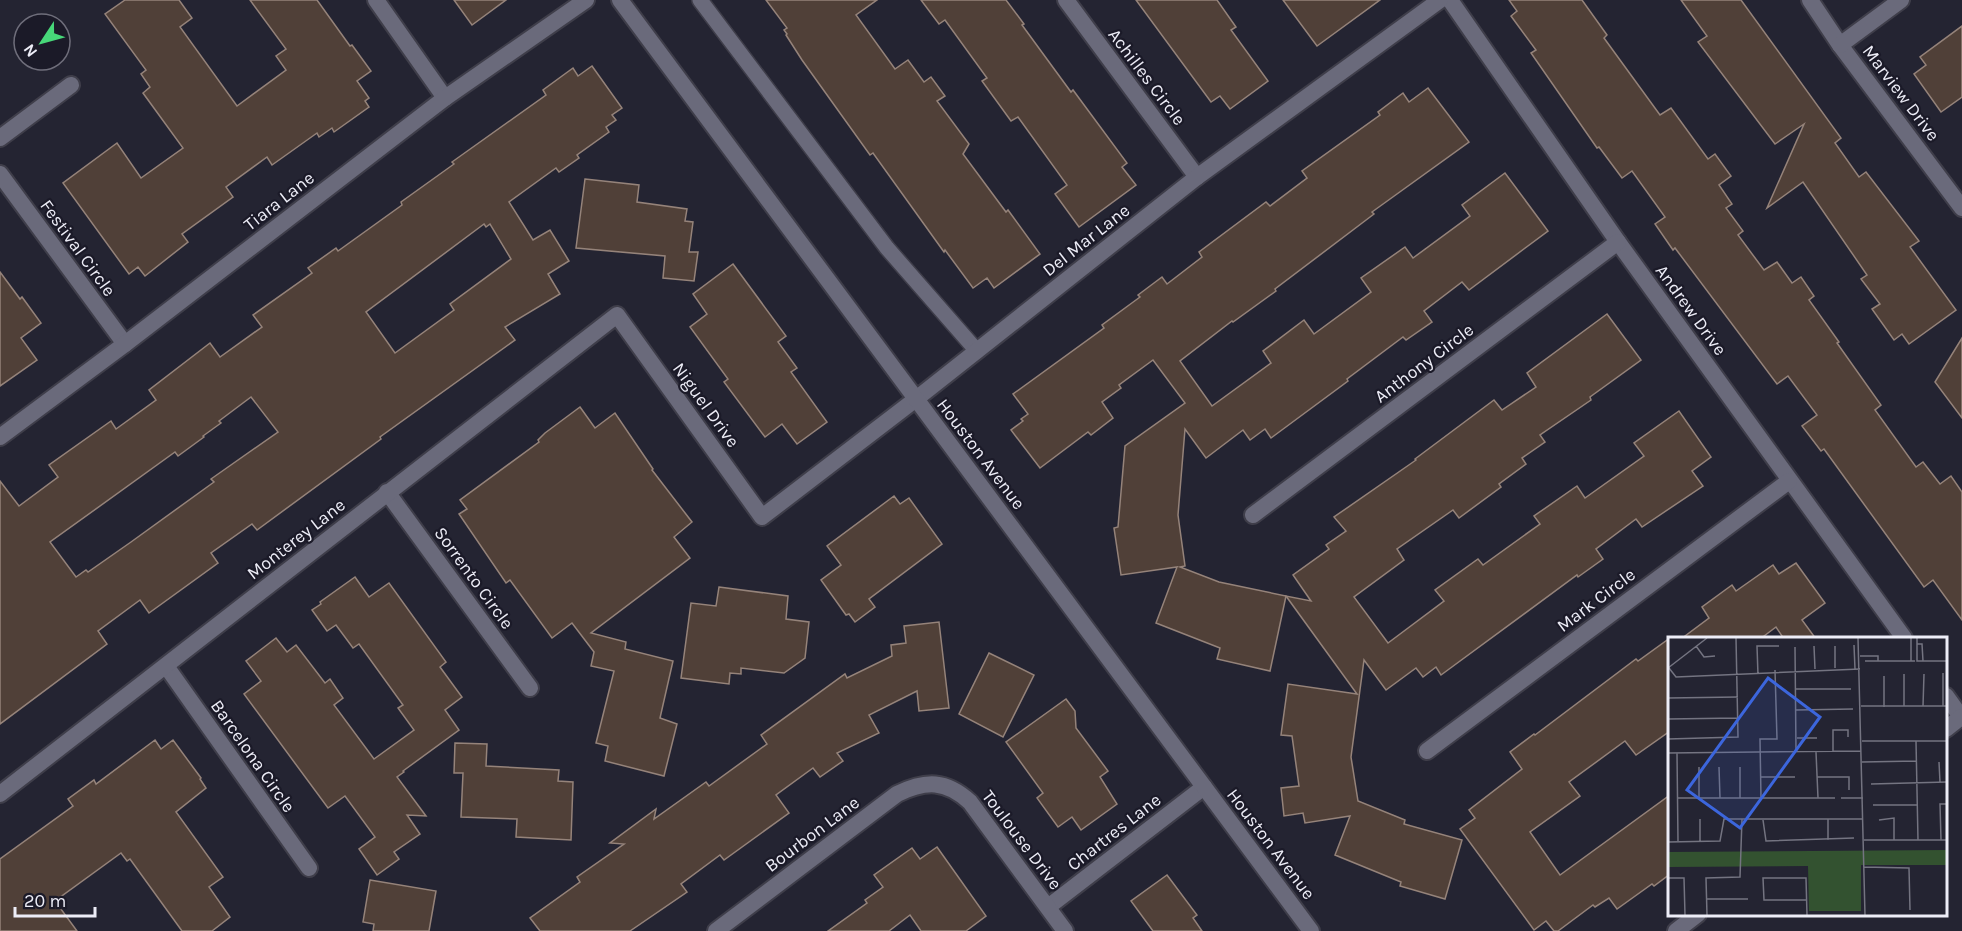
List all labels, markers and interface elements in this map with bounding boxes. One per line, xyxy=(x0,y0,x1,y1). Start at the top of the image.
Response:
north arrow xyxy=(12,12,72,72)
street label: Achilles Circle xyxy=(1103,24,1191,130)
text: N xyxy=(19,40,41,61)
street label: Marview Drive xyxy=(1858,41,1944,145)
street label: Tiara Lane xyxy=(239,167,319,235)
street label: Festival Circle xyxy=(35,195,121,301)
street label: Del Mar Lane xyxy=(1038,199,1134,281)
street label: Andrew Drive xyxy=(1651,260,1731,360)
street label: Anthony Circle xyxy=(1370,319,1478,407)
street label: Niguel Drive xyxy=(668,358,744,452)
street label: Houston Avenue xyxy=(932,394,1030,514)
street label: Monterey Lane xyxy=(242,494,350,584)
street label: Sorrento Circle xyxy=(429,523,519,633)
street label: Mark Circle xyxy=(1552,563,1640,637)
inset map xyxy=(1668,637,1947,916)
street label: Barcelona Circle xyxy=(206,695,300,817)
street label: Houston Avenue xyxy=(1222,784,1320,904)
street label: Toulouse Drive xyxy=(977,786,1067,894)
street label: Chartres Lane xyxy=(1063,789,1165,875)
street label: Bourbon Lane xyxy=(760,791,864,877)
scale bar xyxy=(15,880,94,918)
text: 20 m xyxy=(24,890,66,912)

